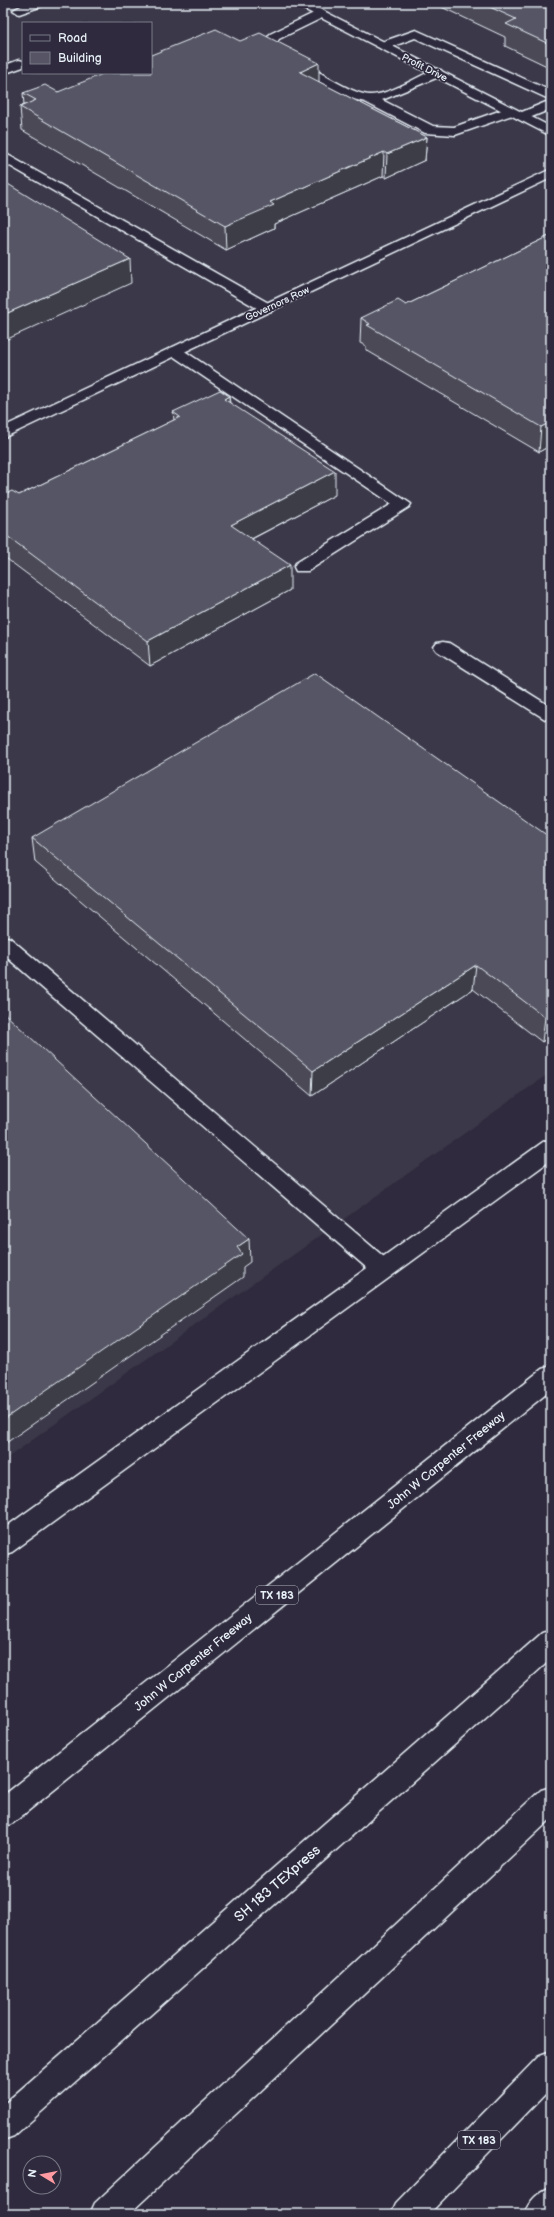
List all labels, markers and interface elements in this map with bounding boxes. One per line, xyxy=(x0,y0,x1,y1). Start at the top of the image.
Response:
legend xyxy=(22,22,152,74)
text: Road xyxy=(58,31,87,46)
text: Building xyxy=(58,51,102,66)
street label: Profit Drive xyxy=(400,51,449,85)
street label: Governors Row xyxy=(243,284,312,324)
street label: John W Carpenter Freeway xyxy=(384,1408,509,1513)
road number: TX 183 xyxy=(256,1586,298,1604)
street label: John W Carpenter Freeway xyxy=(131,1610,256,1715)
street label: SH 183 TEXpress xyxy=(231,1841,324,1925)
road number: TX 183 xyxy=(458,2131,500,2149)
north arrow xyxy=(22,2155,62,2195)
text: N xyxy=(26,2168,40,2179)

